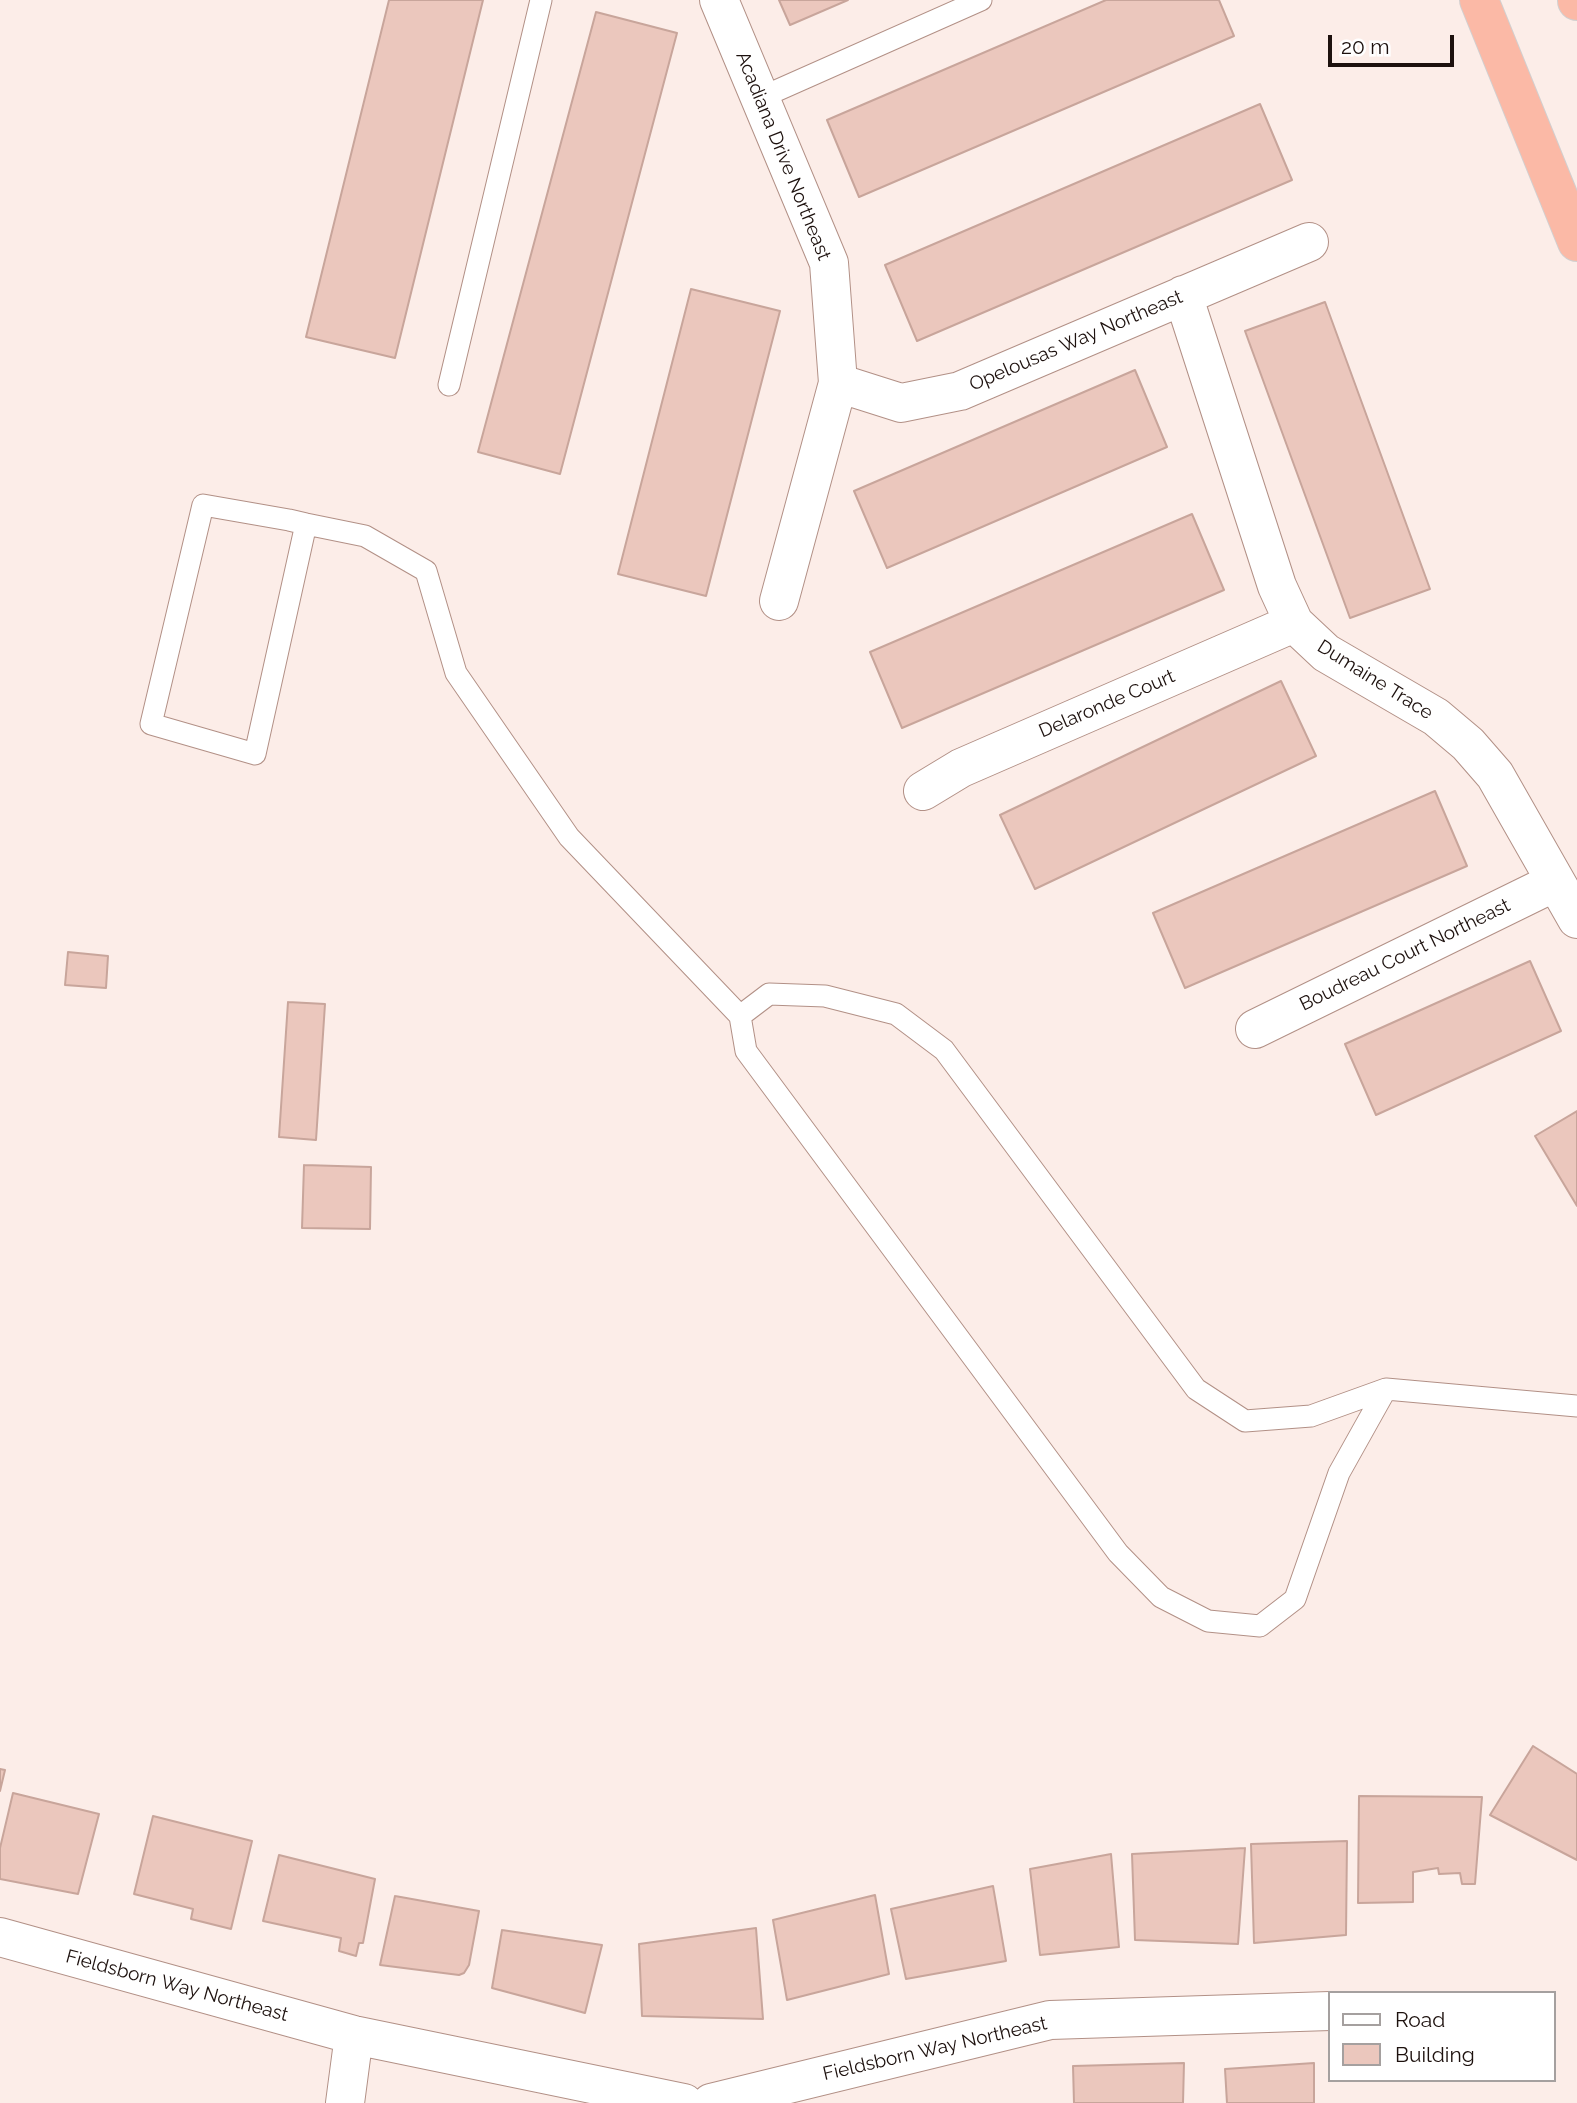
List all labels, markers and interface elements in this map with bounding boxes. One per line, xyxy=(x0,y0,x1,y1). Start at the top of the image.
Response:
scale bar xyxy=(1332,21,1458,65)
text: 20 m xyxy=(1341,34,1389,59)
street label: Acadiana Drive Northeast xyxy=(731,48,835,264)
street label: Opelousas Way Northeast xyxy=(966,286,1186,396)
street label: Dumaine Trace xyxy=(1313,635,1437,725)
street label: Delaronde Court xyxy=(1036,665,1178,743)
street label: Boudreau Court Northeast xyxy=(1296,894,1514,1016)
street label: Fieldsborn Way Northeast xyxy=(63,1945,291,2027)
legend xyxy=(1328,1991,1556,2082)
text: Road xyxy=(1395,2007,1445,2032)
street label: Fieldsborn Way Northeast xyxy=(821,2012,1049,2086)
text: Building xyxy=(1395,2042,1475,2067)

